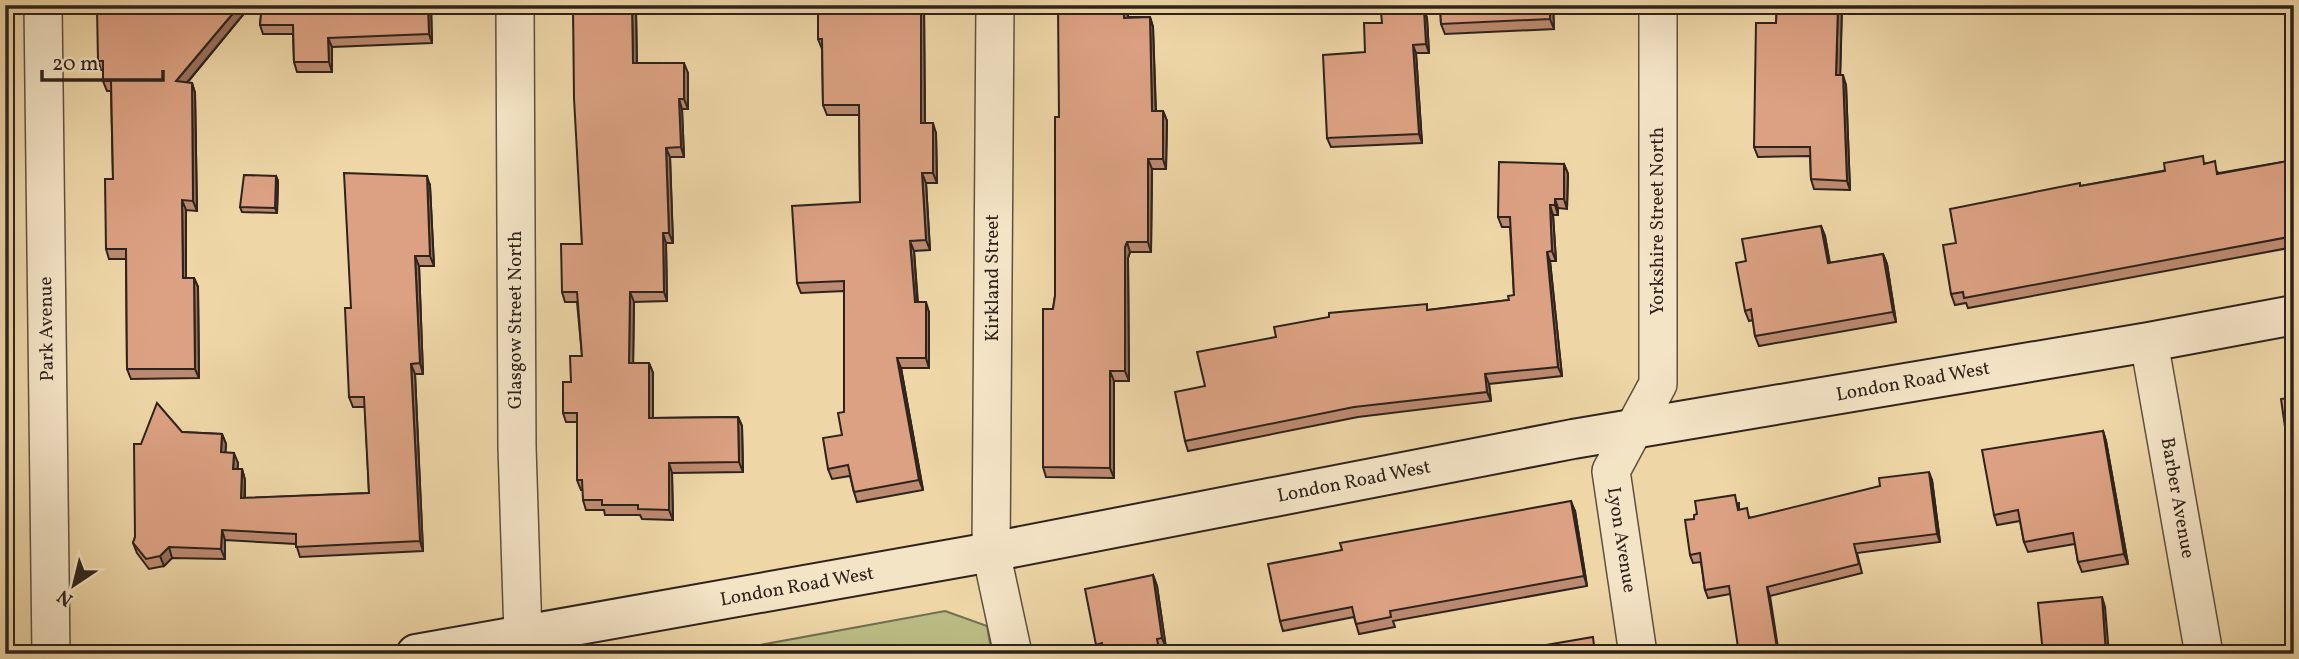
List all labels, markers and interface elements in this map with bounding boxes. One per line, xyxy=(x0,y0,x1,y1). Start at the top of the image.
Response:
scale bar xyxy=(42,38,163,82)
text: 20 m xyxy=(52,50,98,79)
street label: Yorkshire Street North xyxy=(1645,127,1671,315)
street label: Kirkland Street xyxy=(980,214,1006,342)
street label: Glasgow Street North xyxy=(503,231,529,409)
street label: Park Avenue xyxy=(33,276,61,382)
street label: London Road West xyxy=(1834,356,1992,408)
street label: Barber Avenue xyxy=(2154,435,2200,561)
street label: London Road West xyxy=(1275,454,1433,510)
street label: Lyon Avenue xyxy=(1600,485,1642,595)
north arrow xyxy=(38,550,108,620)
street label: London Road West xyxy=(718,561,876,613)
text: N xyxy=(52,583,79,612)

